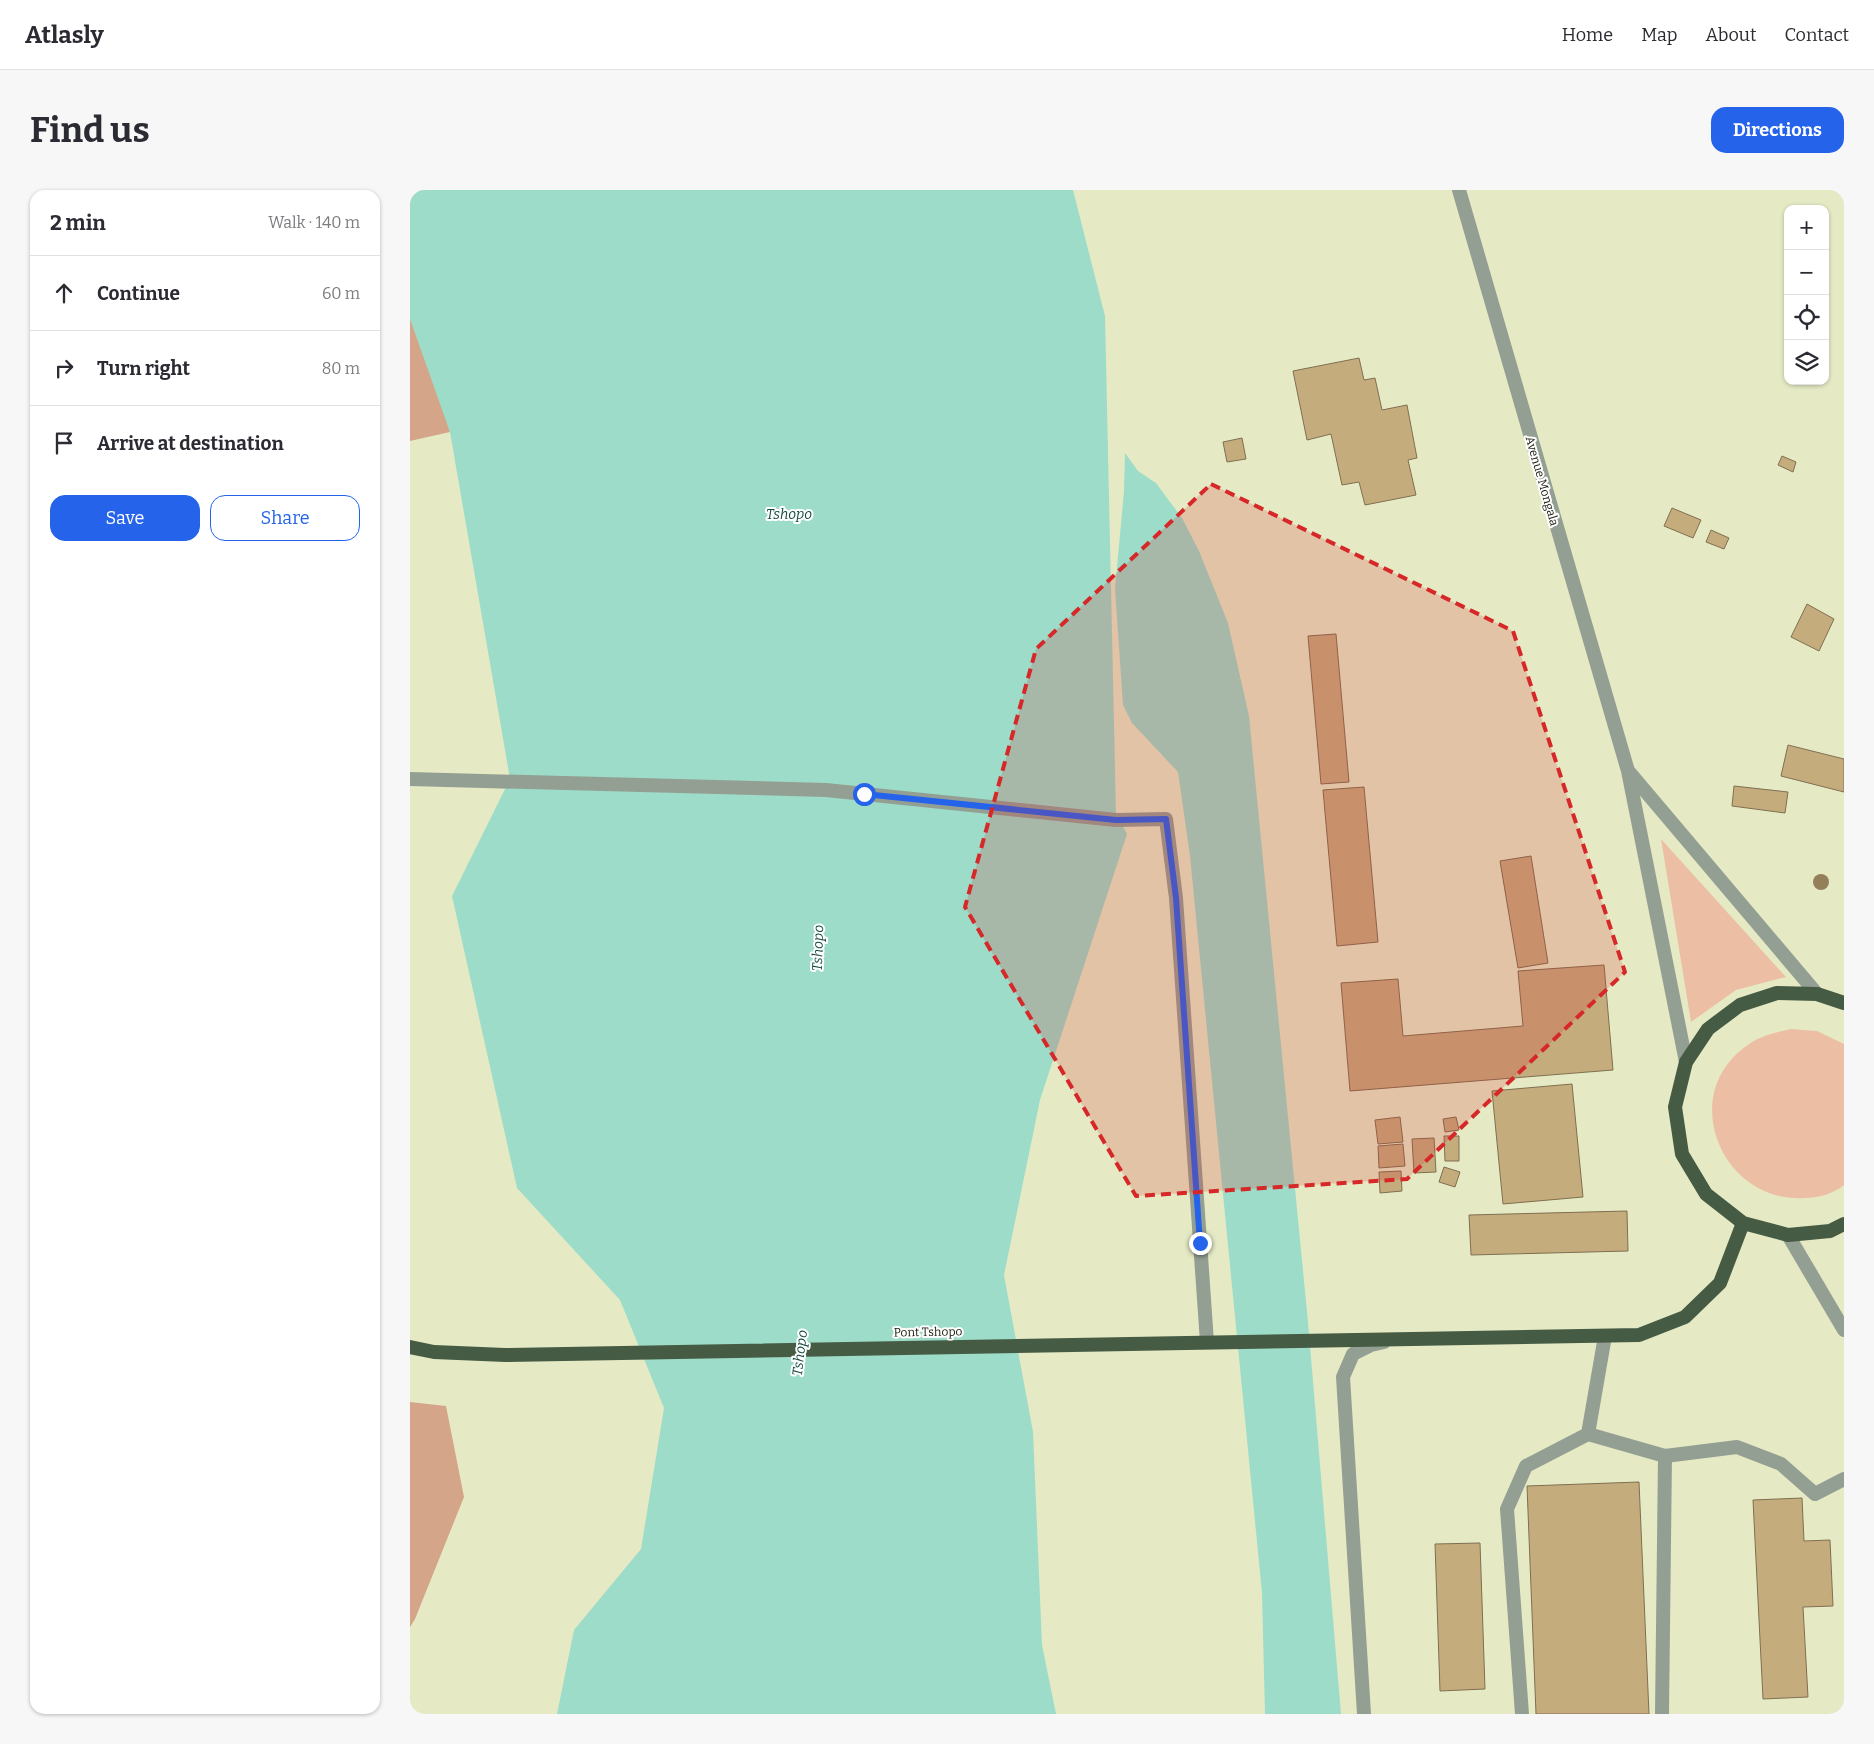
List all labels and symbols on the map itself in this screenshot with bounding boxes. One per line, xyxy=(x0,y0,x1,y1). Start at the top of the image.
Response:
street label: Avenue Mongala xyxy=(1523,435,1562,528)
water label: Tshopo xyxy=(766,506,812,523)
route start xyxy=(853,783,876,806)
water label: Tshopo xyxy=(809,924,827,971)
route end xyxy=(1189,1232,1212,1255)
street label: Pont Tshopo xyxy=(893,1324,963,1340)
water label: Tshopo xyxy=(789,1329,811,1377)

